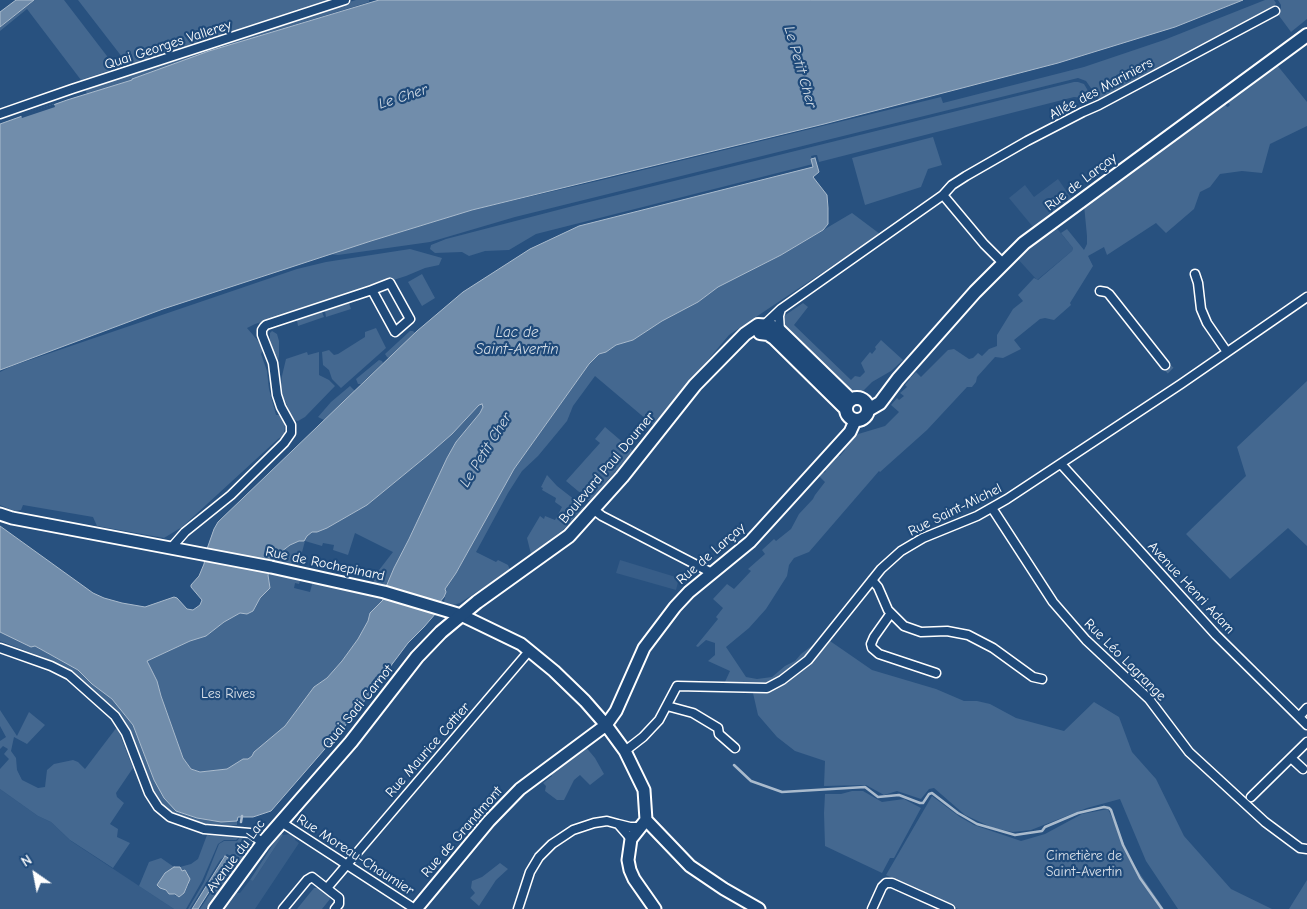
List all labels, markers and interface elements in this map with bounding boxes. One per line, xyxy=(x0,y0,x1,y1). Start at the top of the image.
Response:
street label: Quai Georges Vallerey xyxy=(102,17,234,73)
water label: Le Petit Cher xyxy=(780,24,820,110)
street label: Allée des Mariniers xyxy=(1046,55,1156,123)
water label: Le Cher xyxy=(376,81,430,113)
street label: Rue de Larçay xyxy=(1042,150,1120,214)
water label: Lac de Saint-Avertin xyxy=(475,324,559,359)
water label: Le Petit Cher xyxy=(456,409,516,491)
street label: Boulevard Paul Doumer xyxy=(555,409,659,527)
street label: Rue Saint-Michel xyxy=(906,480,1004,540)
street label: Rue de Larçay xyxy=(673,520,749,588)
street label: Avenue Henri Adam xyxy=(1144,538,1238,638)
street label: Rue de Rochepinard xyxy=(264,543,386,585)
street label: Rue Léo Lagrange xyxy=(1080,615,1170,705)
street label: Quai Sadi Carnot xyxy=(319,662,397,752)
park label: Les Rives xyxy=(201,686,255,702)
street label: Rue Maurice Cottier xyxy=(382,699,474,801)
street label: Rue de Grandmont xyxy=(418,783,506,881)
street label: Rue Moreau-Chaumier xyxy=(293,811,417,899)
street label: Avenue du Lac xyxy=(203,816,269,896)
park label: Cimetière de Saint-Avertin xyxy=(1046,848,1122,880)
north arrow xyxy=(10,849,60,899)
text: N xyxy=(18,851,35,871)

